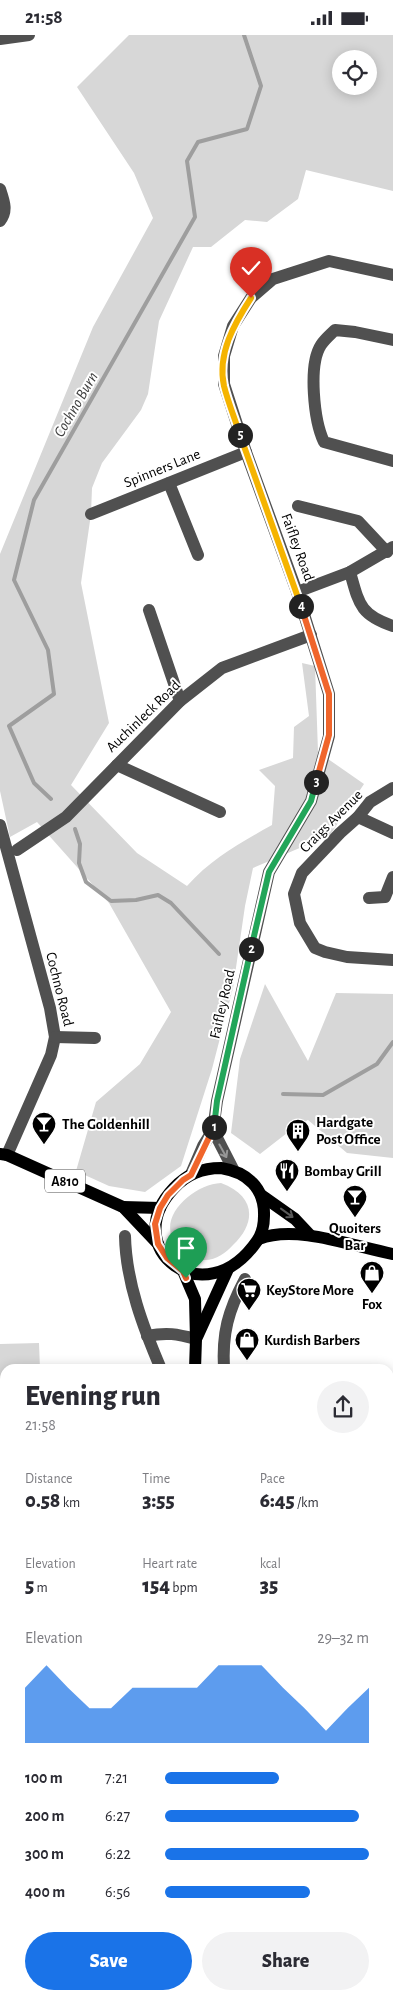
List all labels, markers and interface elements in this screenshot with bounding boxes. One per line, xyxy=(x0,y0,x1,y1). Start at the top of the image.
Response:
text: 21:58 xyxy=(25,8,63,27)
map controls xyxy=(332,50,377,95)
button: locate xyxy=(332,50,377,95)
pin xyxy=(230,247,272,298)
icon: check xyxy=(237,254,265,282)
water label: Cochno Burn xyxy=(51,369,101,440)
pin: 5 xyxy=(228,423,252,447)
text: 5 xyxy=(237,428,244,442)
street label: Spinners Lane xyxy=(122,446,203,491)
street label: Faifley Road xyxy=(278,511,317,583)
pin: 4 xyxy=(288,593,314,619)
text: 4 xyxy=(298,599,305,613)
street label: Auchinleck Road xyxy=(103,677,183,755)
pin: 3 xyxy=(304,769,328,795)
text: 3 xyxy=(313,775,320,789)
street label: Craigs Avenue xyxy=(297,787,366,856)
pin: 2 xyxy=(238,937,264,961)
text: 2 xyxy=(248,942,255,956)
street label: Cochno Road xyxy=(43,951,76,1028)
street label: Faifley Road xyxy=(207,968,238,1040)
bar icon: The Goldenhill xyxy=(31,1111,57,1145)
pin: 1 xyxy=(202,1115,226,1139)
place label: Hardgate Post Office xyxy=(316,1115,381,1147)
place label: The Goldenhill xyxy=(62,1117,150,1132)
building icon: Hardgate Post Office xyxy=(285,1118,311,1152)
text: 1 xyxy=(212,1120,217,1134)
one-way arrow xyxy=(219,1143,228,1158)
restaurant icon: Bombay Grill xyxy=(274,1158,300,1192)
place label: Bombay Grill xyxy=(304,1164,382,1179)
road number: A810 xyxy=(45,1169,85,1193)
bar icon: Quoiters Bar xyxy=(342,1184,368,1218)
one-way arrow xyxy=(280,1208,293,1219)
place label: Quoiters Bar xyxy=(329,1221,381,1253)
pin xyxy=(165,1227,207,1278)
icon: arrive xyxy=(172,1234,200,1262)
shop icon: Fox xyxy=(359,1260,385,1294)
supermarket icon: KeyStore More xyxy=(236,1277,262,1311)
place label: KeyStore More xyxy=(266,1283,354,1298)
place label: Fox xyxy=(362,1297,382,1312)
shop icon: Kurdish Barbers xyxy=(234,1327,260,1361)
place label: Kurdish Barbers xyxy=(264,1333,360,1348)
button: share xyxy=(317,1381,369,1433)
text: Evening run xyxy=(25,1383,161,1411)
text: 21:58 xyxy=(25,1417,56,1433)
text: Distance xyxy=(25,1472,72,1486)
text: Time xyxy=(142,1472,170,1486)
text: Pace xyxy=(260,1472,285,1486)
text: 0.58 xyxy=(25,1490,60,1511)
text: 3:55 xyxy=(142,1490,175,1511)
text: 6:45 xyxy=(260,1490,295,1511)
text: km xyxy=(60,1496,80,1510)
text: /km xyxy=(295,1496,319,1510)
text: Elevation xyxy=(25,1557,76,1571)
text: Heart rate xyxy=(142,1557,197,1571)
text: kcal xyxy=(260,1557,281,1571)
text: 5 xyxy=(25,1575,34,1596)
text: 154 xyxy=(142,1575,170,1596)
text: 35 xyxy=(260,1575,278,1596)
text: m xyxy=(34,1581,48,1595)
text: bpm xyxy=(170,1581,198,1595)
text: Elevation xyxy=(25,1630,83,1646)
text: 29–32 m xyxy=(317,1630,369,1646)
text: 100 m xyxy=(25,1770,63,1786)
text: 7:21 xyxy=(105,1770,128,1786)
text: 200 m xyxy=(25,1808,65,1824)
text: 6:27 xyxy=(105,1808,130,1824)
text: 300 m xyxy=(25,1846,64,1862)
text: 6:22 xyxy=(105,1846,131,1862)
text: 400 m xyxy=(25,1884,65,1900)
text: 6:56 xyxy=(105,1884,130,1900)
button: Save xyxy=(25,1932,192,1990)
button: Share xyxy=(202,1932,369,1990)

